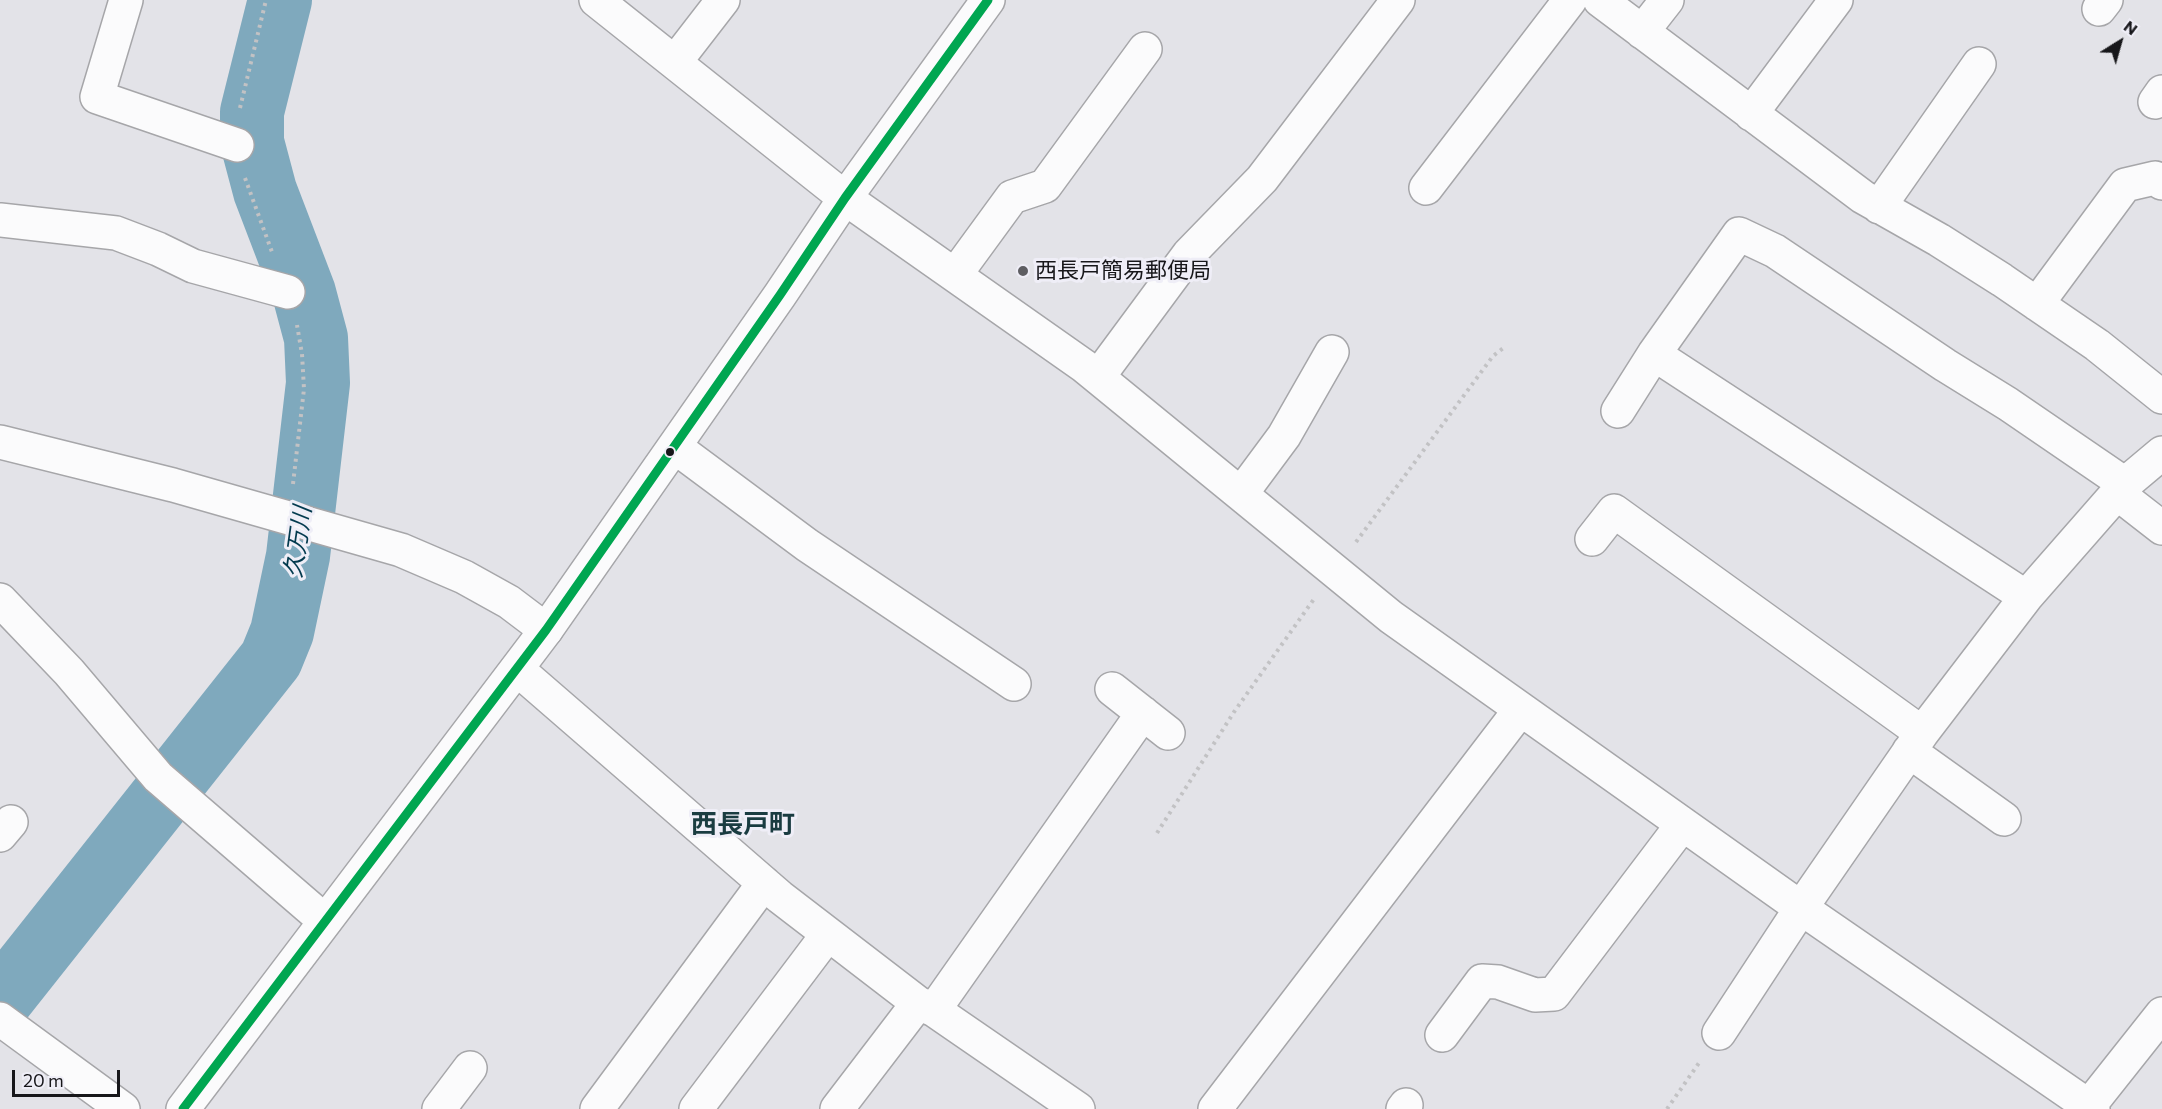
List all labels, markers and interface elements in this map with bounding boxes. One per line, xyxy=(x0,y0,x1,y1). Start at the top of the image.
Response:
north arrow xyxy=(2090,12,2150,72)
text: N xyxy=(2121,16,2142,38)
place label: 西長戸簡易郵便局 xyxy=(1035,258,1211,284)
marker: 西長戸簡易郵便局 xyxy=(1016,264,1030,278)
unlabelled marker xyxy=(664,446,676,458)
water label: 久万川 xyxy=(279,504,317,580)
district label: 西長戸町 xyxy=(691,808,795,840)
scale bar xyxy=(15,1058,123,1096)
text: 20 m xyxy=(23,1069,64,1091)

